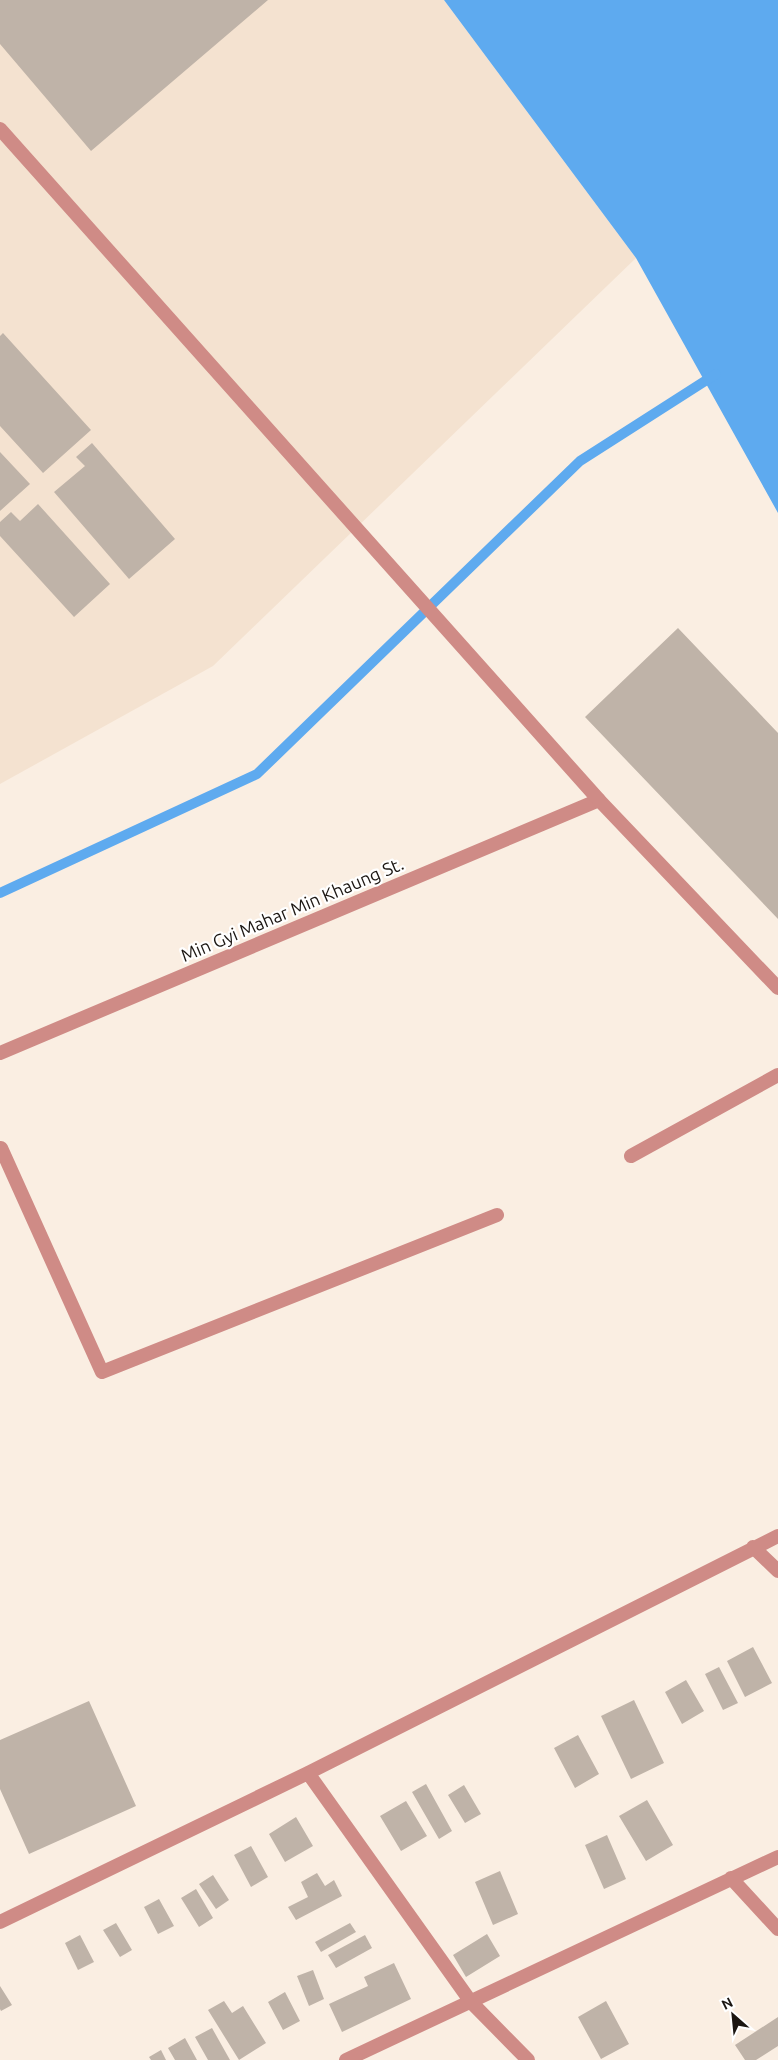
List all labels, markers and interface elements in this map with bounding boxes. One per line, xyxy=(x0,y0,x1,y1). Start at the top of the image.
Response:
street label: Min Gyi Mahar Min Khaung St. xyxy=(178,853,406,965)
north arrow xyxy=(708,1990,758,2040)
text: N xyxy=(719,1994,735,2013)

